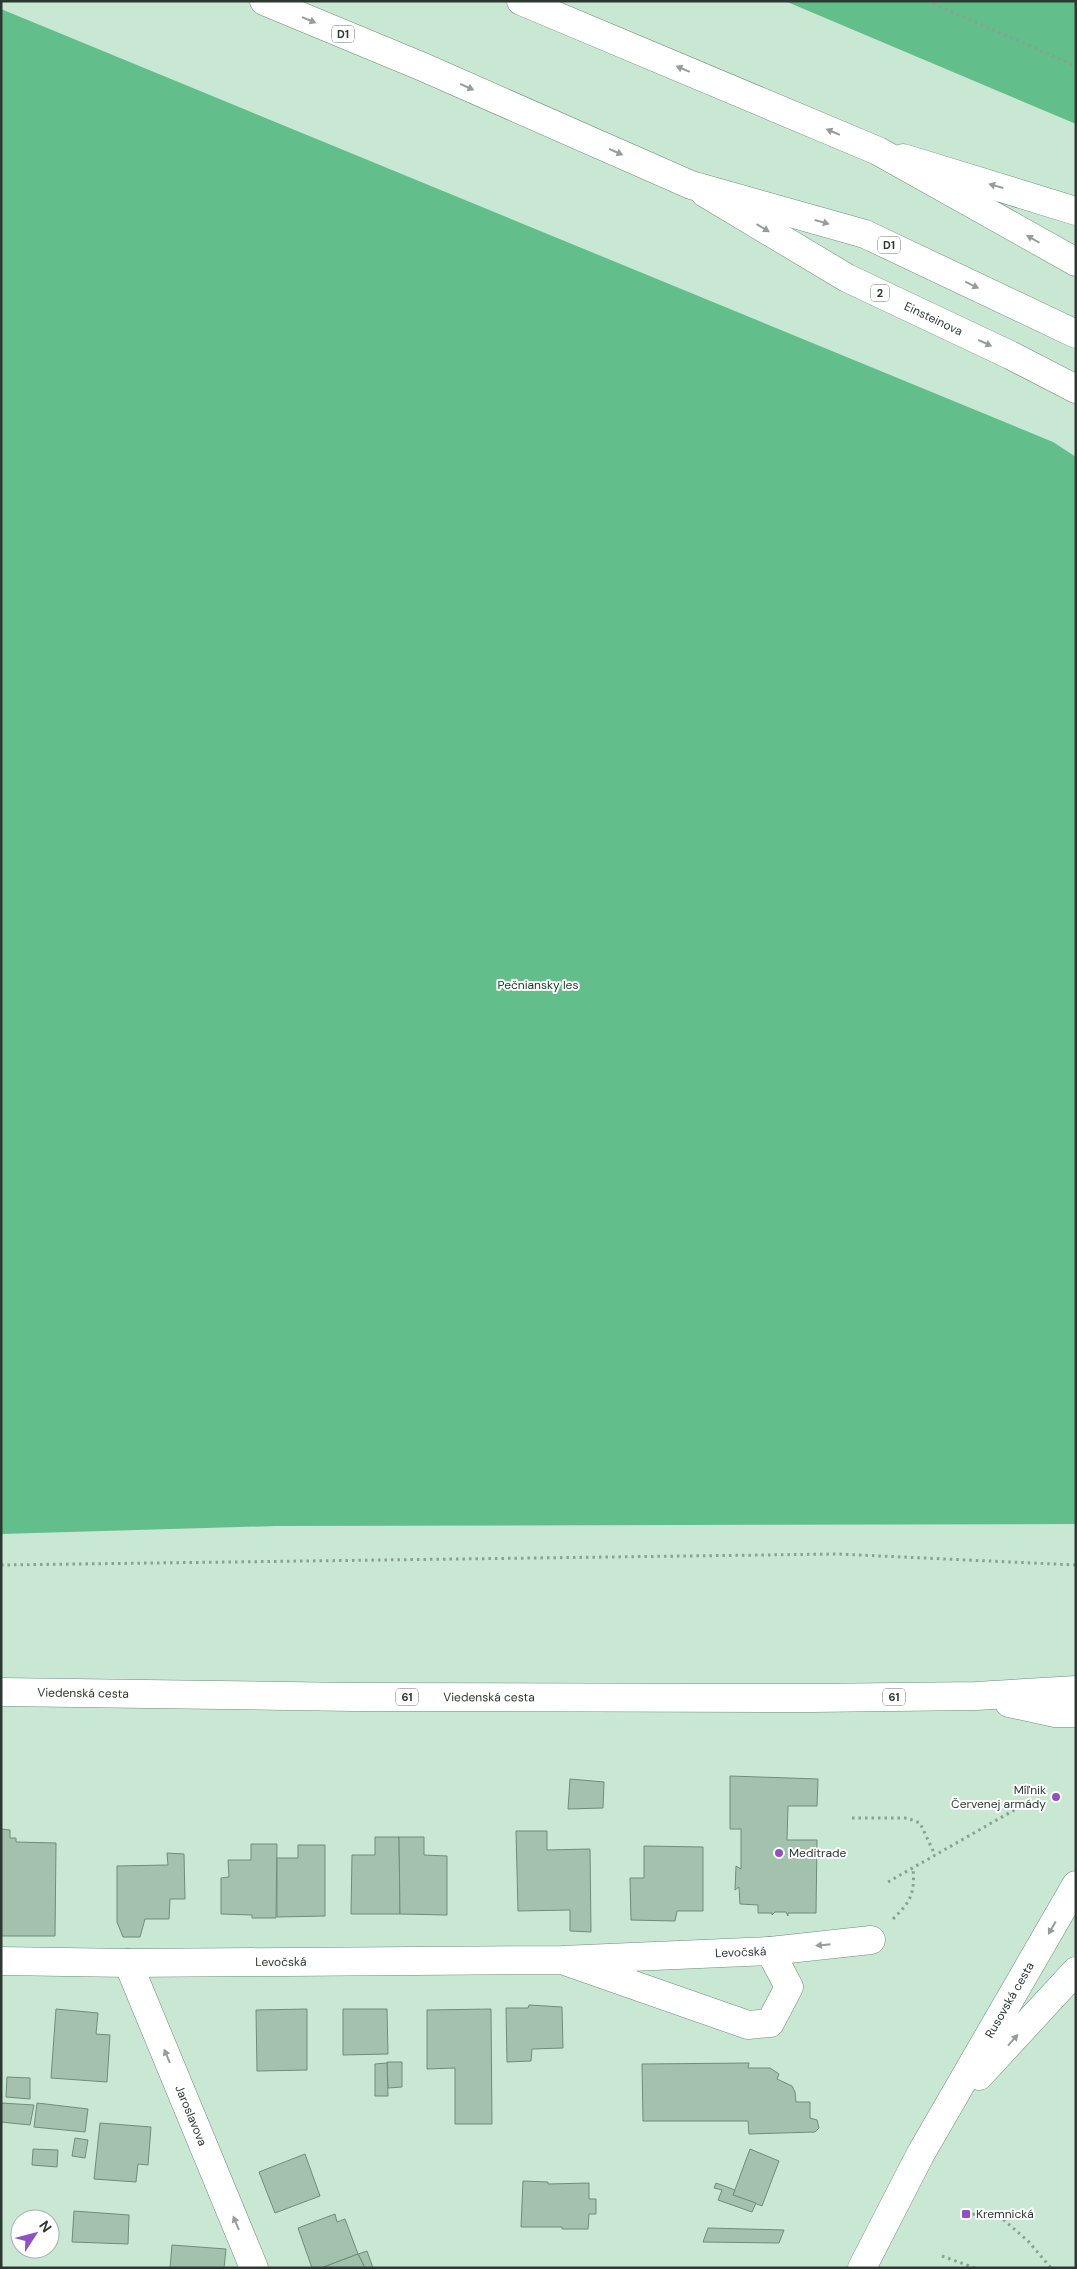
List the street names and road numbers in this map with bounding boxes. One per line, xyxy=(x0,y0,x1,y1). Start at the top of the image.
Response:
road number: D1 xyxy=(332,26,354,42)
road number: D1 xyxy=(878,236,900,254)
road number: 2 xyxy=(871,284,889,302)
street label: Einsteinova xyxy=(902,298,965,339)
street label: Viedenská cesta xyxy=(37,1685,129,1702)
road number: 61 xyxy=(396,1688,418,1705)
road number: 61 xyxy=(883,1688,905,1705)
street label: Viedenská cesta xyxy=(443,1689,535,1705)
street label: Levočská xyxy=(715,1943,767,1961)
street label: Levočská xyxy=(255,1954,307,1970)
street label: Rusovská cesta xyxy=(981,1959,1038,2041)
street label: Jaroslavova xyxy=(171,2083,211,2148)

